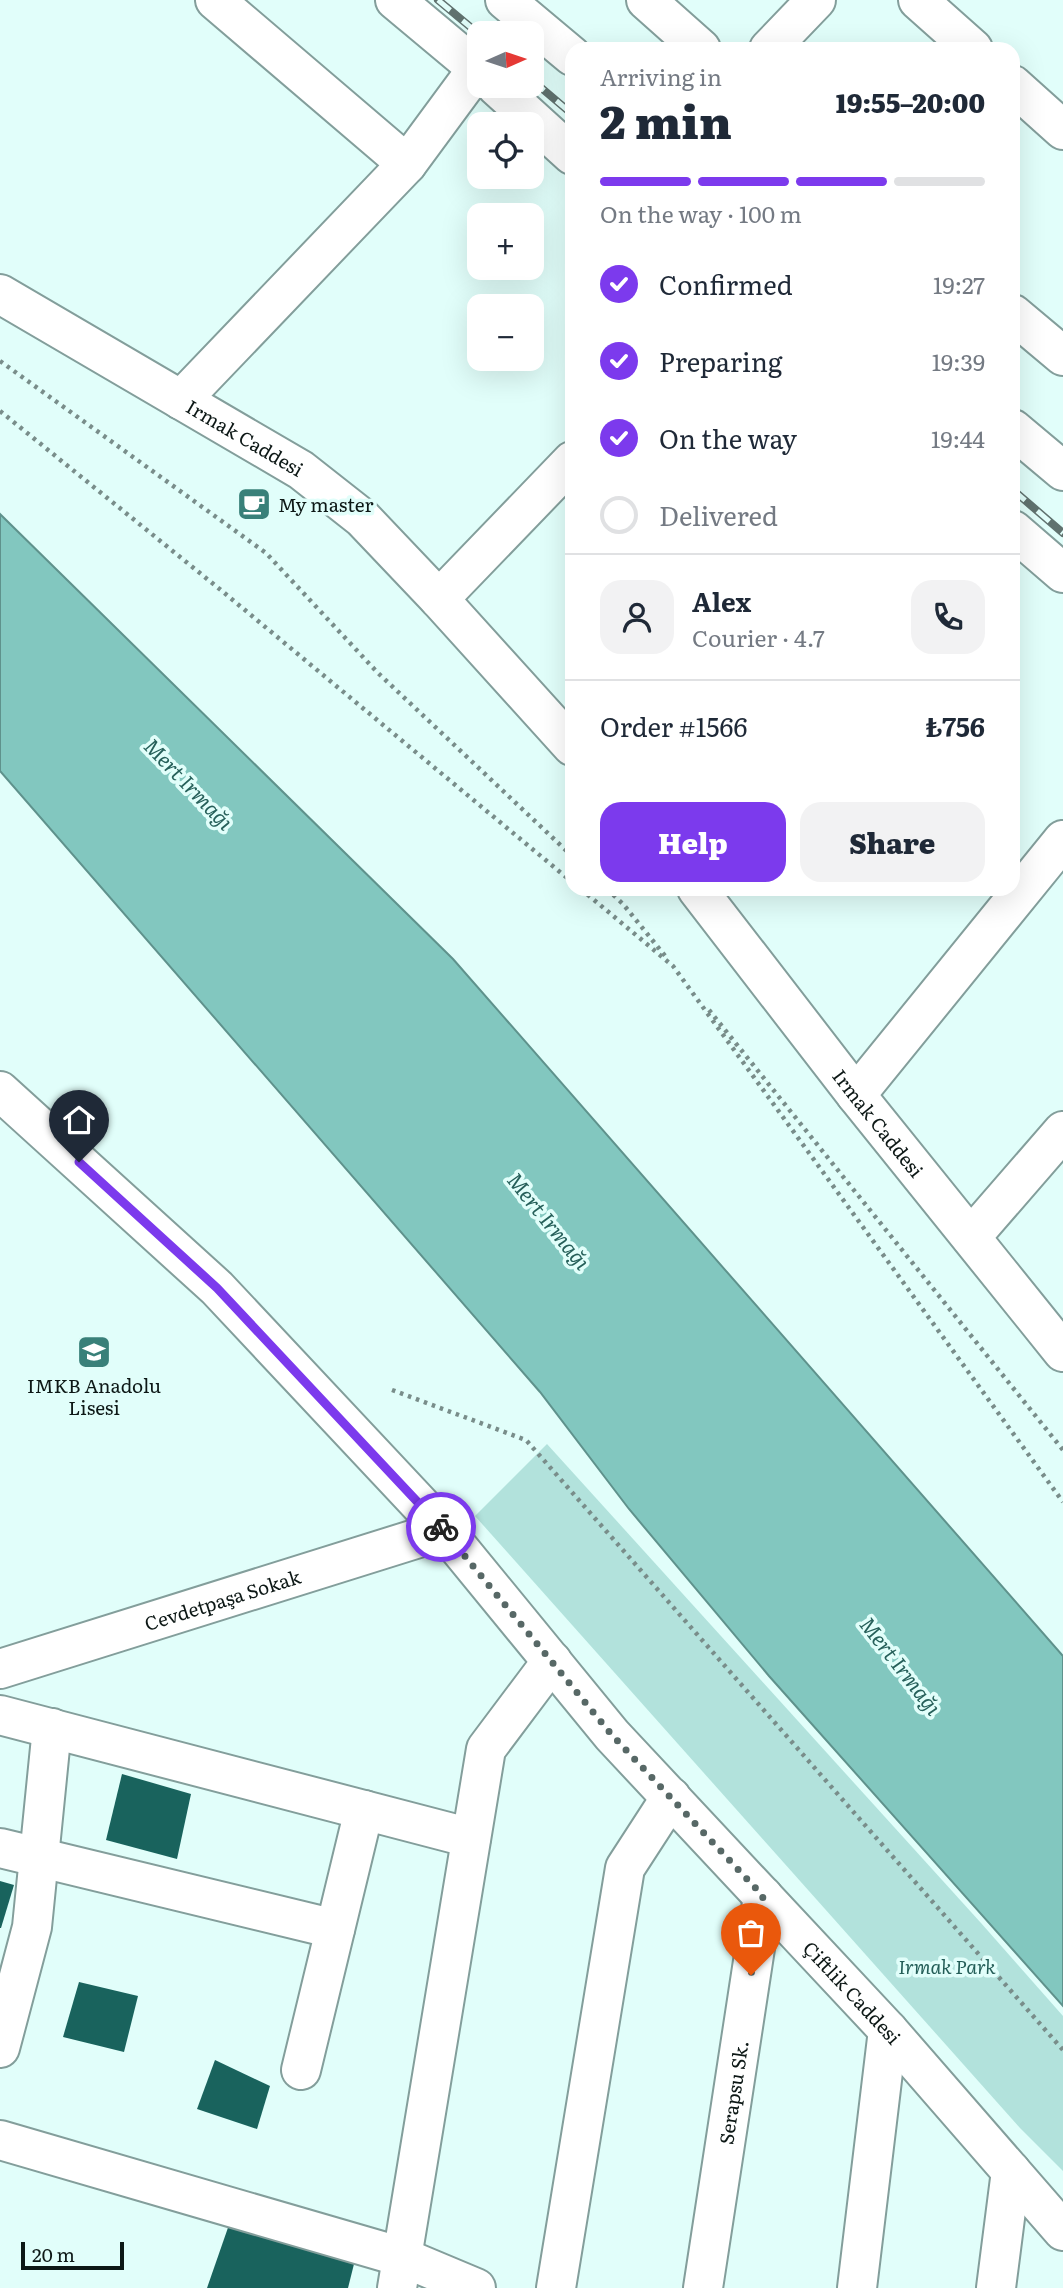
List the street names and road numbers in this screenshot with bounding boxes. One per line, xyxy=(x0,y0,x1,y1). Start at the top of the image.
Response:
street label: Irmak Caddesi xyxy=(181,392,309,483)
street label: Irmak Caddesi xyxy=(827,1063,931,1183)
street label: Cevdetpaşa Sokak xyxy=(141,1562,304,1637)
street label: Çiftlik Caddesi xyxy=(797,1934,908,2050)
street label: Serapsu Sk. xyxy=(711,2038,755,2146)

